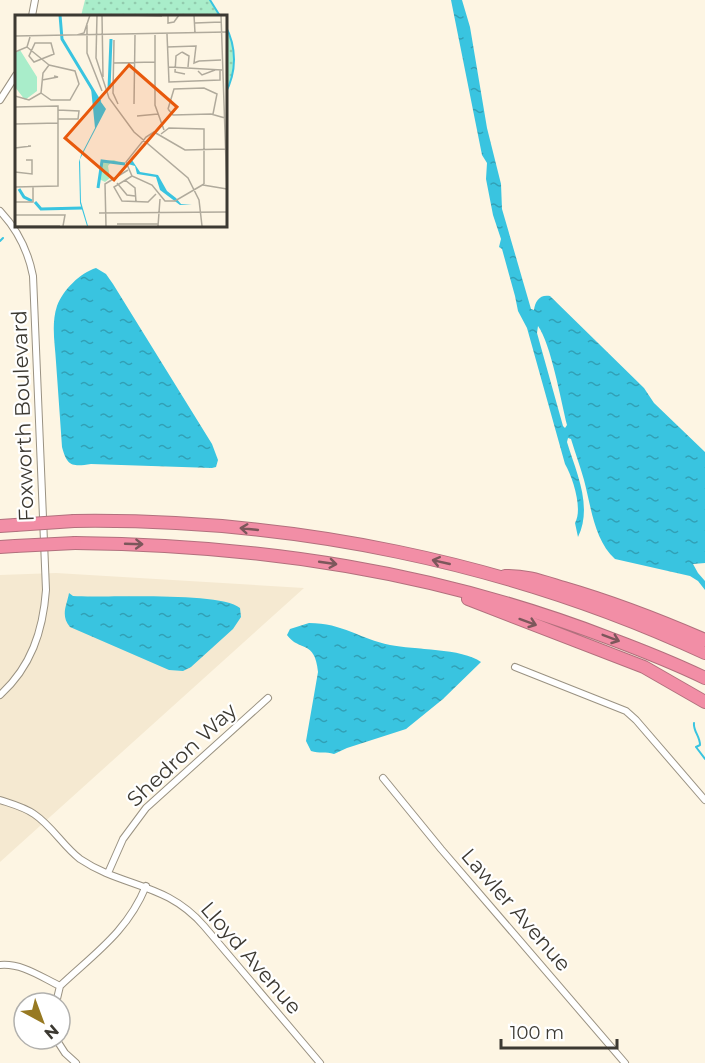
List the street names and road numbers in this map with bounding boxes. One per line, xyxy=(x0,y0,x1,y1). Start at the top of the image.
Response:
street label: Foxworth Boulevard xyxy=(6,310,39,522)
street label: Shedron Way xyxy=(122,697,242,812)
street label: Lawler Avenue xyxy=(456,843,576,976)
street label: Lloyd Avenue xyxy=(196,896,307,1019)

